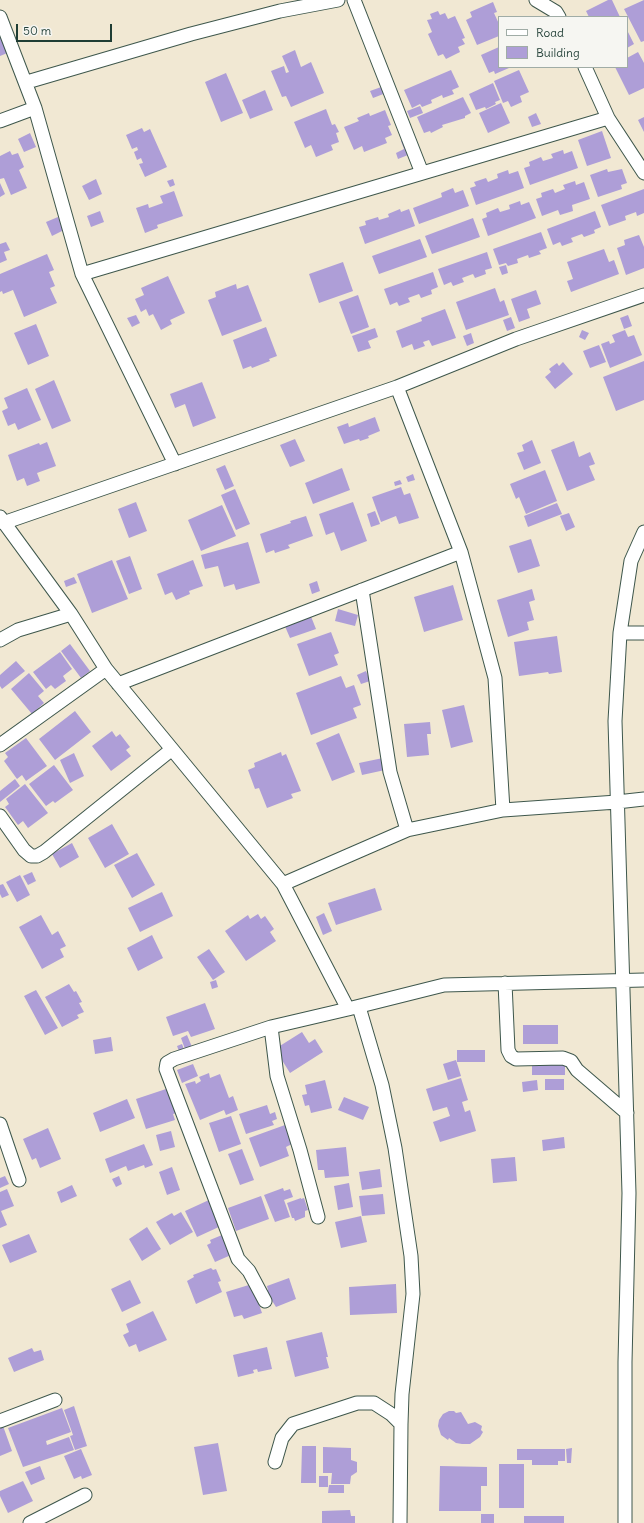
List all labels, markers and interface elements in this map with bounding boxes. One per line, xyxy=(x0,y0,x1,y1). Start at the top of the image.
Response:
scale bar xyxy=(18,16,114,42)
legend xyxy=(498,16,628,68)
text: 50 m xyxy=(23,23,51,38)
text: Road xyxy=(536,25,564,40)
text: Building xyxy=(536,45,580,60)

